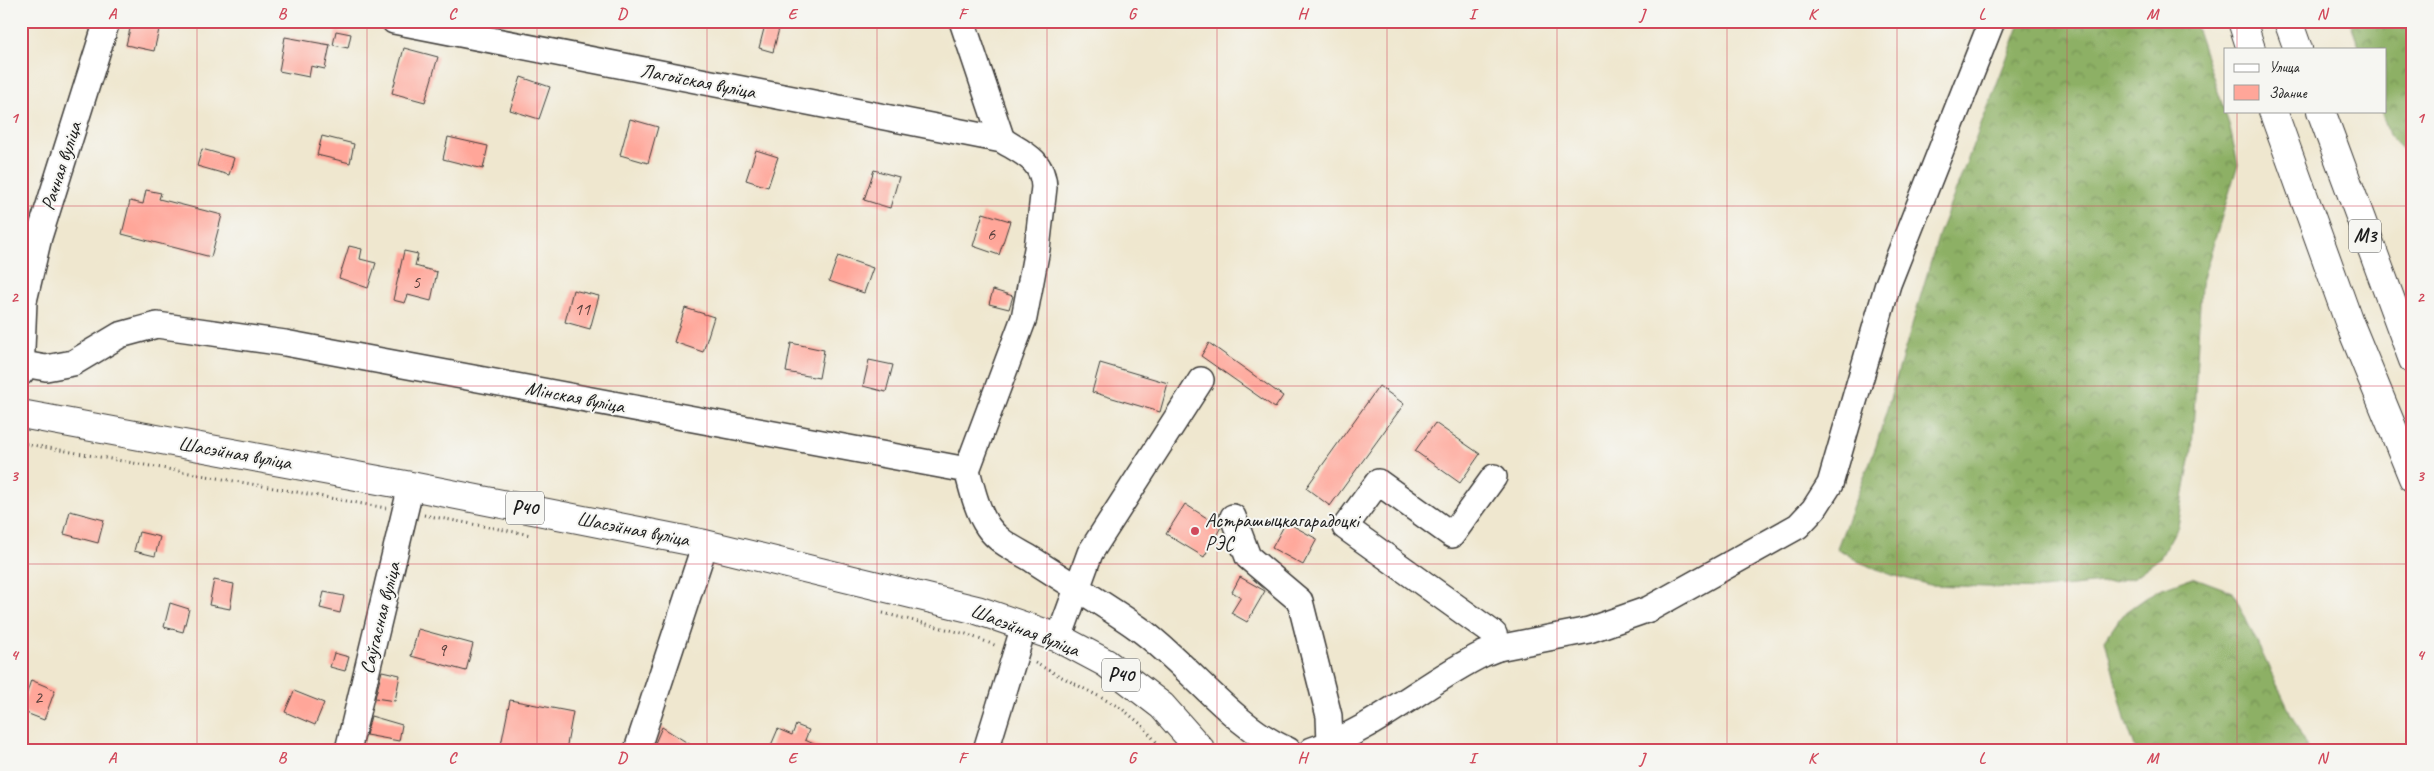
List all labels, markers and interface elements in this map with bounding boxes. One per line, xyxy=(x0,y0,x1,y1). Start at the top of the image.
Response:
text: A xyxy=(108,4,118,24)
text: B xyxy=(278,4,288,24)
text: C xyxy=(448,4,458,24)
text: D xyxy=(617,4,628,24)
text: E xyxy=(788,4,799,24)
text: F xyxy=(958,4,969,24)
text: G xyxy=(1128,4,1138,24)
text: H xyxy=(1297,4,1309,24)
text: I xyxy=(1469,4,1479,24)
text: J xyxy=(1638,4,1647,24)
text: K xyxy=(1808,4,1820,24)
text: L xyxy=(1979,4,1987,24)
text: M xyxy=(2146,4,2160,24)
text: N xyxy=(2317,4,2330,24)
legend xyxy=(2224,48,2386,112)
street label: Лагойская вуліца xyxy=(638,58,759,105)
text: Улица xyxy=(2269,58,2300,77)
text: Здание xyxy=(2269,84,2308,103)
text: 1 xyxy=(10,108,19,128)
text: 1 xyxy=(2416,108,2425,128)
street label: Рачная вуліца xyxy=(35,117,87,213)
road number: М3 xyxy=(2349,220,2381,252)
house number: 6 xyxy=(987,223,996,245)
house number: 5 xyxy=(412,271,421,293)
text: 2 xyxy=(10,287,19,307)
text: 2 xyxy=(2416,287,2425,307)
house number: 11 xyxy=(574,298,591,320)
street label: Мінская вуліца xyxy=(523,375,628,419)
street label: Шасэйная вуліца xyxy=(177,431,295,475)
text: 3 xyxy=(10,466,19,486)
text: 3 xyxy=(2416,466,2425,486)
road number: Р40 xyxy=(506,492,544,524)
street label: Шасэйная вуліца xyxy=(574,506,693,552)
place label: Астрашыцкагарадоцкі РЭС xyxy=(1205,508,1361,556)
marker: Астрашыцкагарадоцкі РЭС xyxy=(1189,525,1201,537)
street label: Саўгасная вуліца xyxy=(354,558,406,676)
street label: Шасэйная вуліца xyxy=(967,598,1084,663)
house number: 9 xyxy=(438,639,448,661)
text: 4 xyxy=(10,645,19,665)
text: 4 xyxy=(2416,645,2425,665)
road number: Р40 xyxy=(1102,658,1140,692)
house number: 2 xyxy=(34,686,44,708)
text: A xyxy=(108,748,118,768)
text: B xyxy=(278,748,288,768)
text: C xyxy=(448,748,458,768)
text: D xyxy=(617,748,628,768)
text: E xyxy=(788,748,799,768)
text: F xyxy=(958,748,969,768)
text: G xyxy=(1128,748,1138,768)
text: H xyxy=(1297,748,1309,768)
text: I xyxy=(1469,748,1479,768)
text: J xyxy=(1638,748,1647,768)
text: K xyxy=(1808,748,1820,768)
text: L xyxy=(1979,748,1987,768)
text: M xyxy=(2146,748,2160,768)
text: N xyxy=(2317,748,2330,768)

